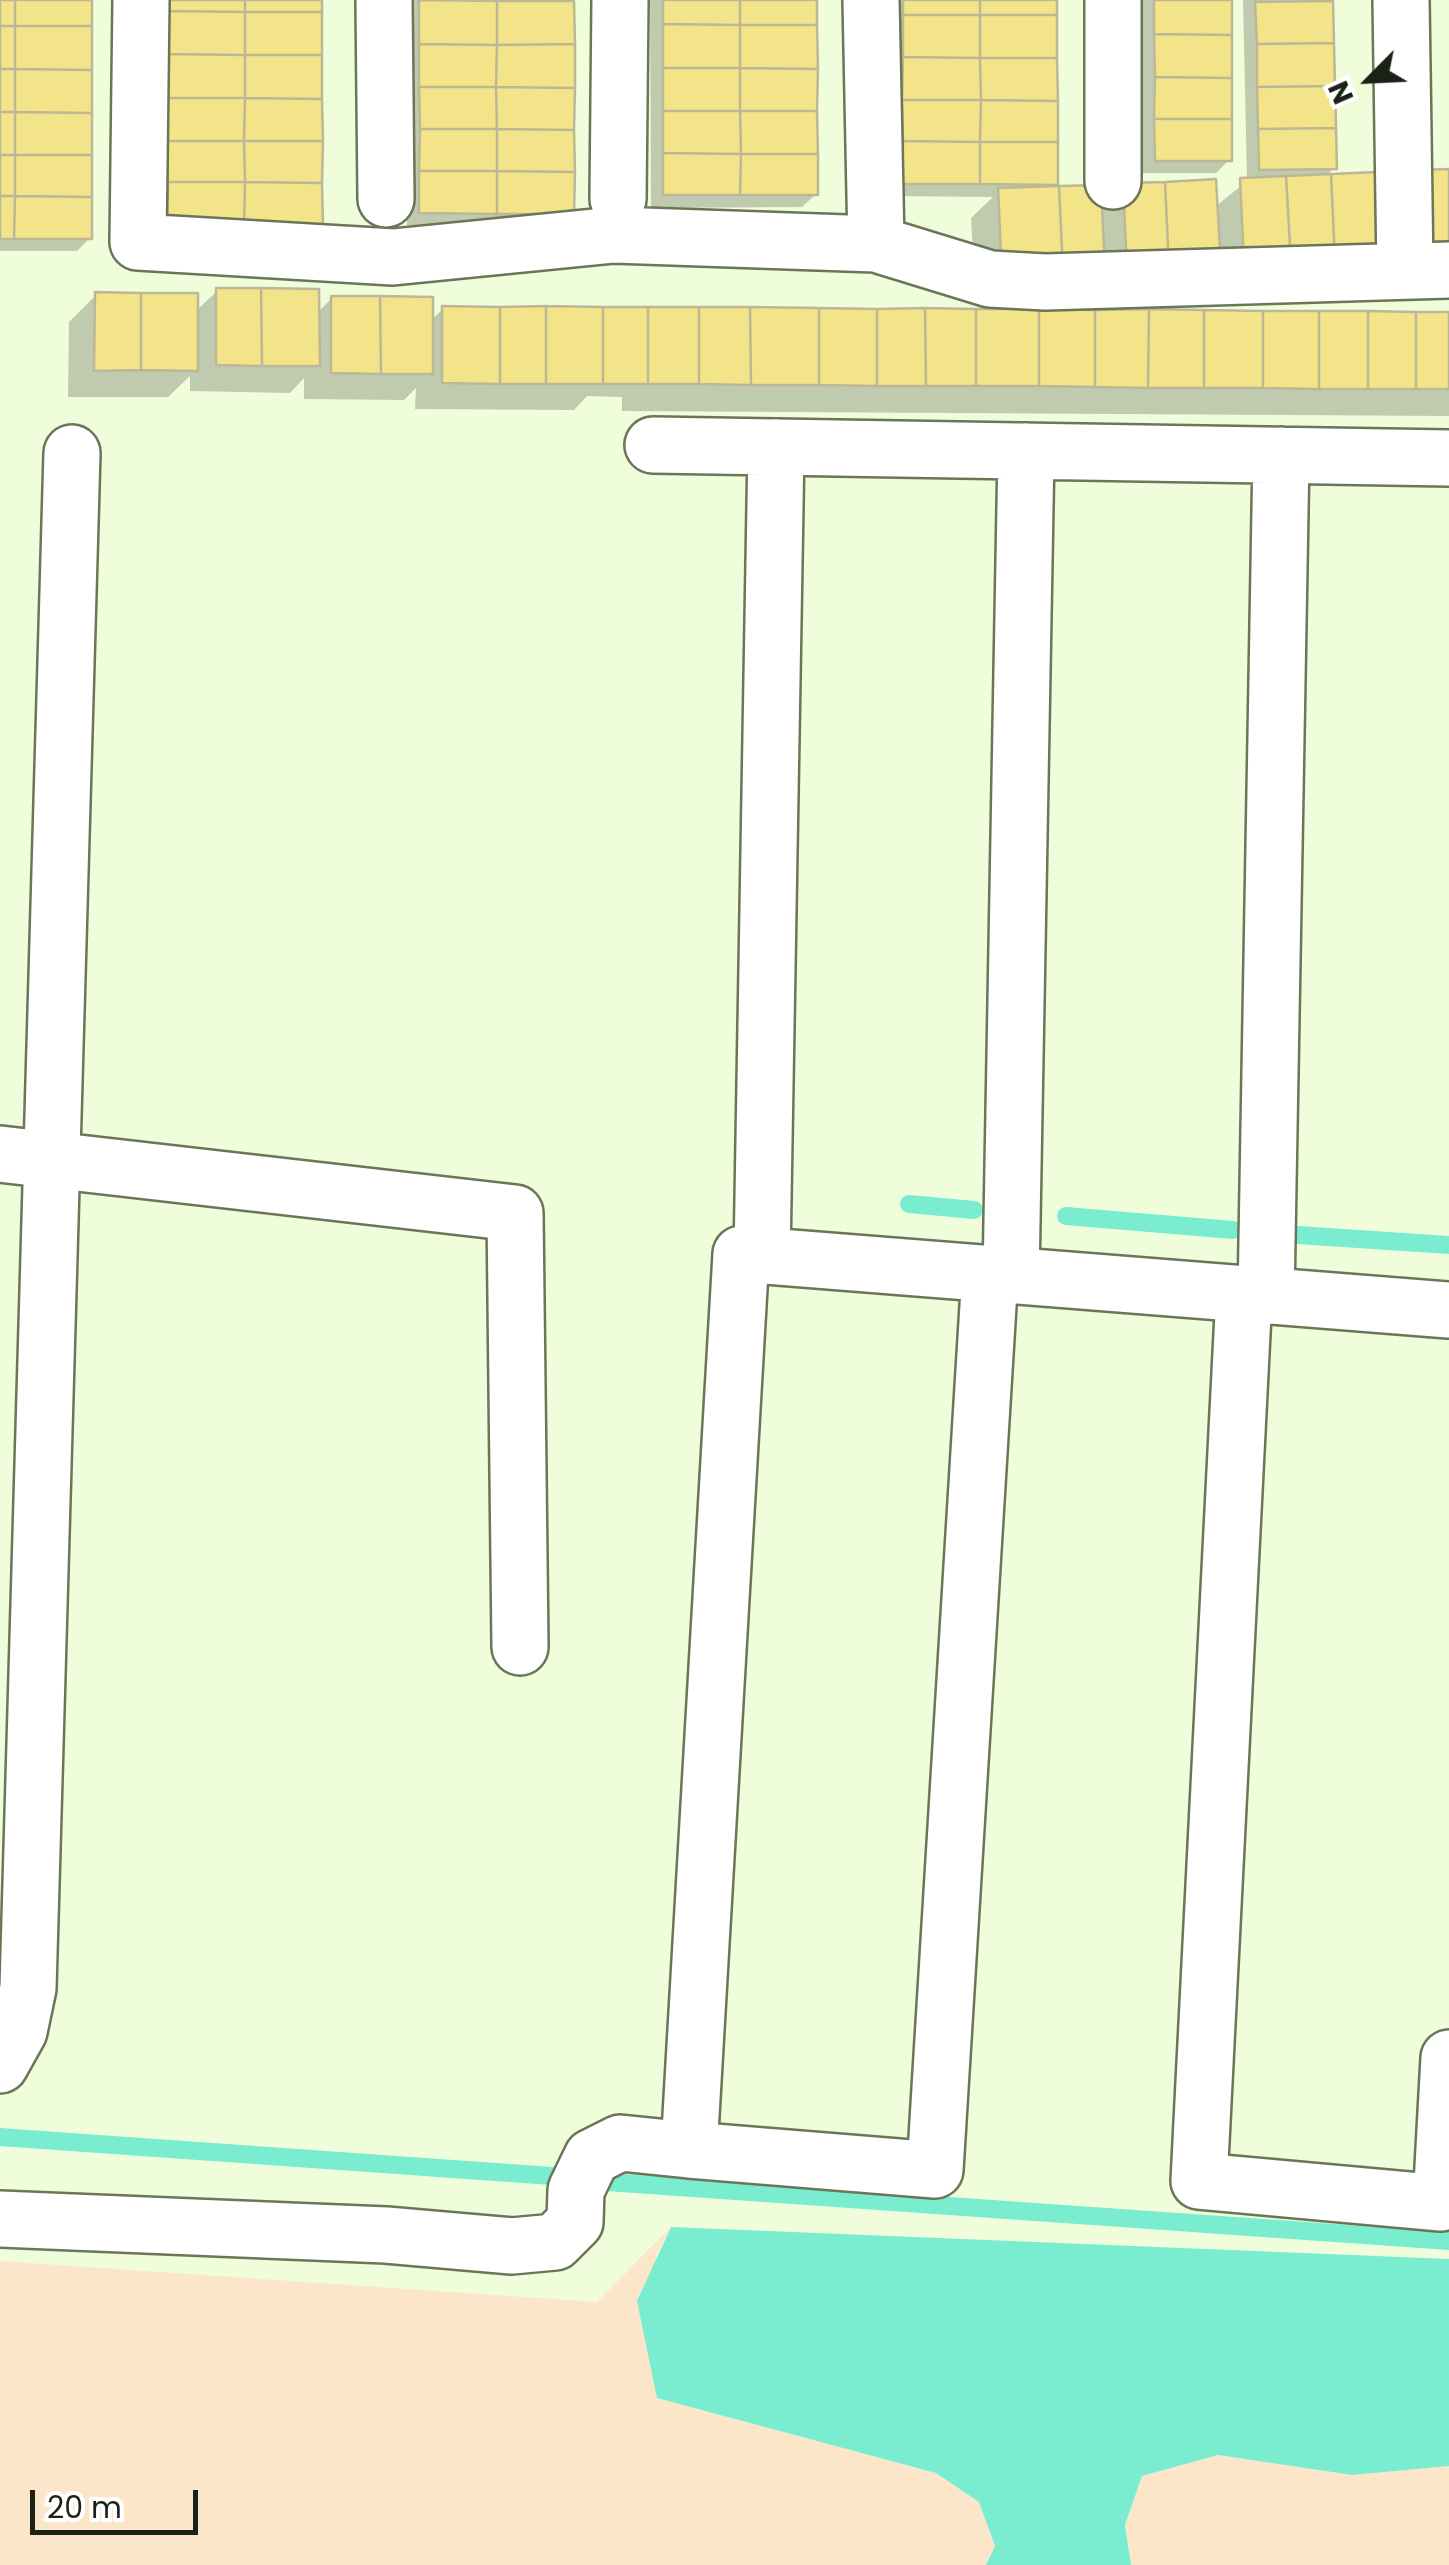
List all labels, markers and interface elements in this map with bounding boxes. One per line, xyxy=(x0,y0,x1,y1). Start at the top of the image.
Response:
north arrow xyxy=(1319,30,1419,130)
text: N xyxy=(1319,75,1363,110)
scale bar xyxy=(35,2470,202,2532)
text: 20 m xyxy=(47,2486,122,2529)

